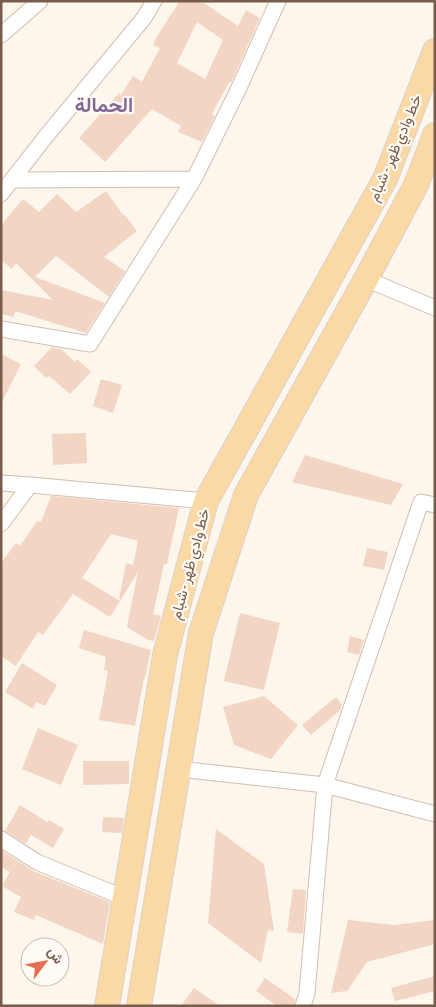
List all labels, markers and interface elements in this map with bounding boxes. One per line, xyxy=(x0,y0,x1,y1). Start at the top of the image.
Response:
street label: خط وادي ظهر - شبام xyxy=(364,92,429,206)
district label: الحمالة xyxy=(75,93,133,116)
street label: خط وادي ظهر - شبام xyxy=(167,506,217,623)
north arrow xyxy=(20,937,70,987)
text: ش xyxy=(44,944,67,967)

